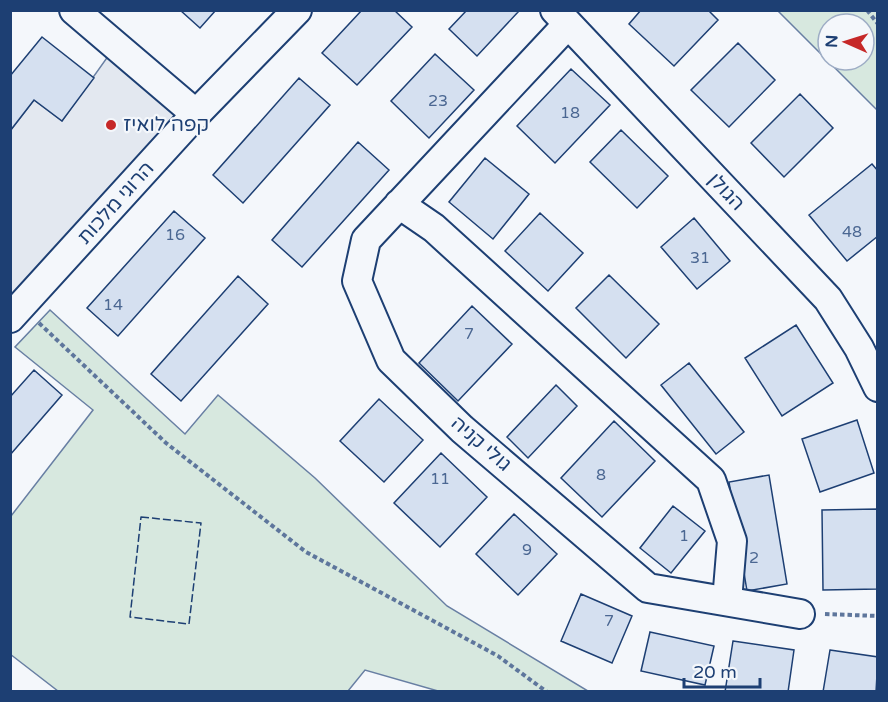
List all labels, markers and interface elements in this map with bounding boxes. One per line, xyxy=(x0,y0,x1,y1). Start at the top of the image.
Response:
north arrow xyxy=(816,12,876,72)
text: N xyxy=(822,34,842,48)
house number: 23 xyxy=(428,91,448,111)
house number: 18 xyxy=(560,103,580,123)
place label: קפה לואיז xyxy=(123,113,209,137)
marker: קפה לואיז xyxy=(104,118,118,132)
street label: הרוגי מלכות xyxy=(73,157,159,249)
street label: הגולן xyxy=(703,168,749,216)
house number: 48 xyxy=(842,222,862,242)
house number: 16 xyxy=(165,225,185,245)
house number: 31 xyxy=(690,248,710,268)
house number: 14 xyxy=(103,295,123,315)
house number: 7 xyxy=(464,324,474,344)
street label: גולי קניה xyxy=(446,411,516,477)
house number: 8 xyxy=(596,465,606,485)
house number: 11 xyxy=(430,469,450,489)
house number: 1 xyxy=(679,526,689,546)
house number: 9 xyxy=(522,540,532,560)
house number: 2 xyxy=(749,548,759,568)
house number: 7 xyxy=(604,611,614,631)
scale bar xyxy=(684,651,760,689)
text: 20 m xyxy=(693,661,737,683)

